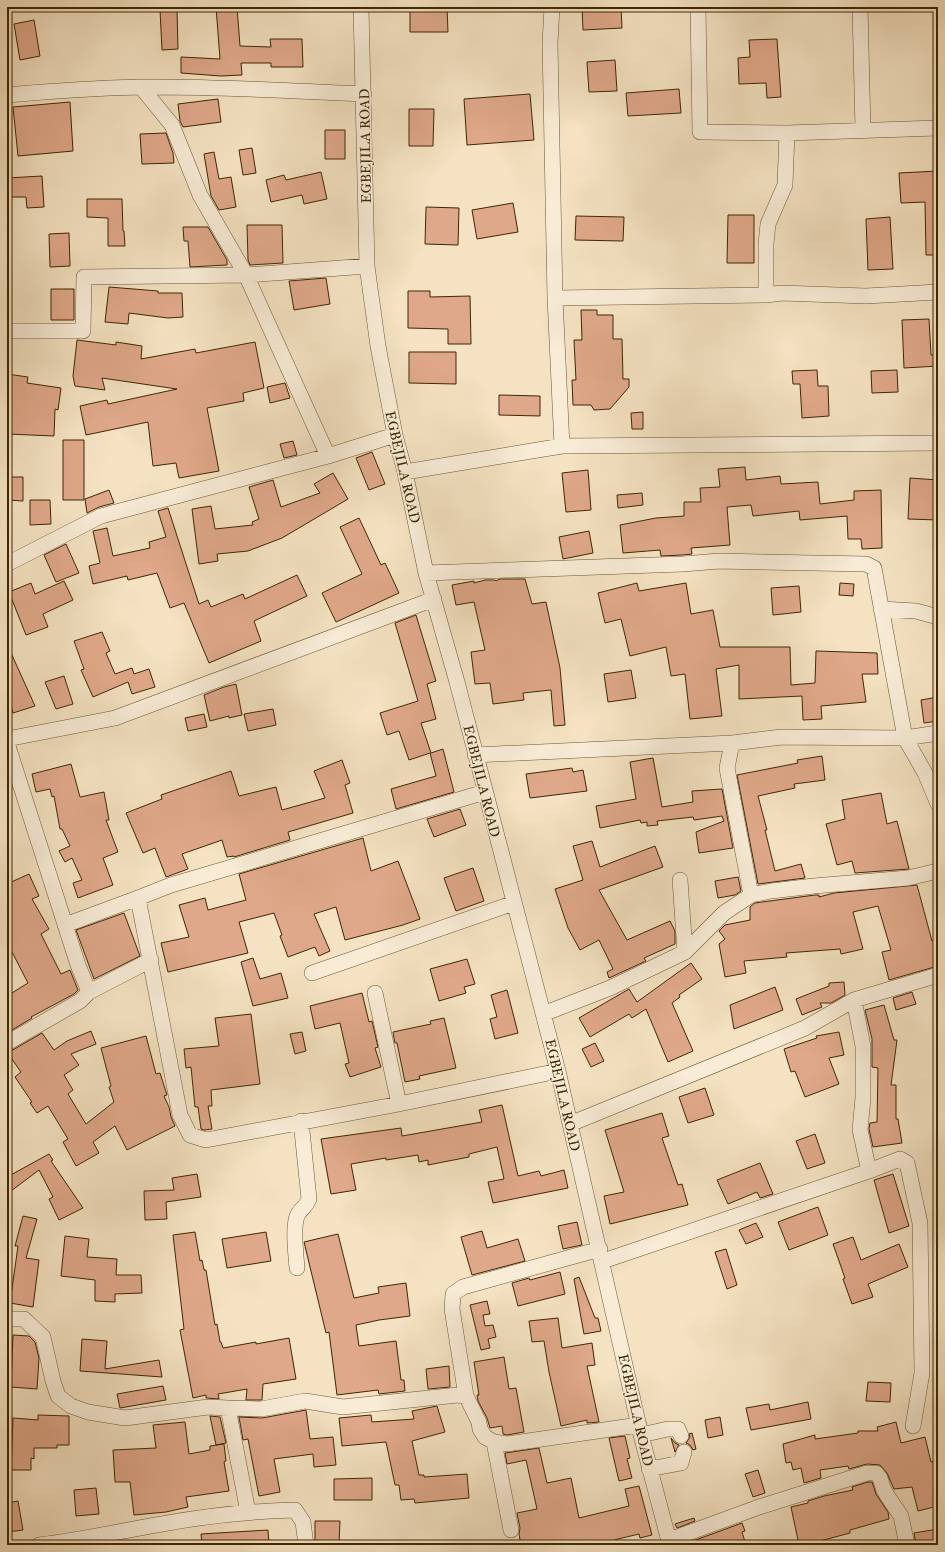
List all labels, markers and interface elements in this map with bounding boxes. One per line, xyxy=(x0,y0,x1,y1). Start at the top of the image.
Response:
street label: EGBEJILA ROAD xyxy=(356,88,376,204)
street label: EGBEJILA ROAD xyxy=(380,409,424,525)
street label: EGBEJILA ROAD xyxy=(458,723,504,839)
street label: EGBEJILA ROAD xyxy=(540,1037,584,1153)
street label: EGBEJILA ROAD xyxy=(613,1352,657,1468)

